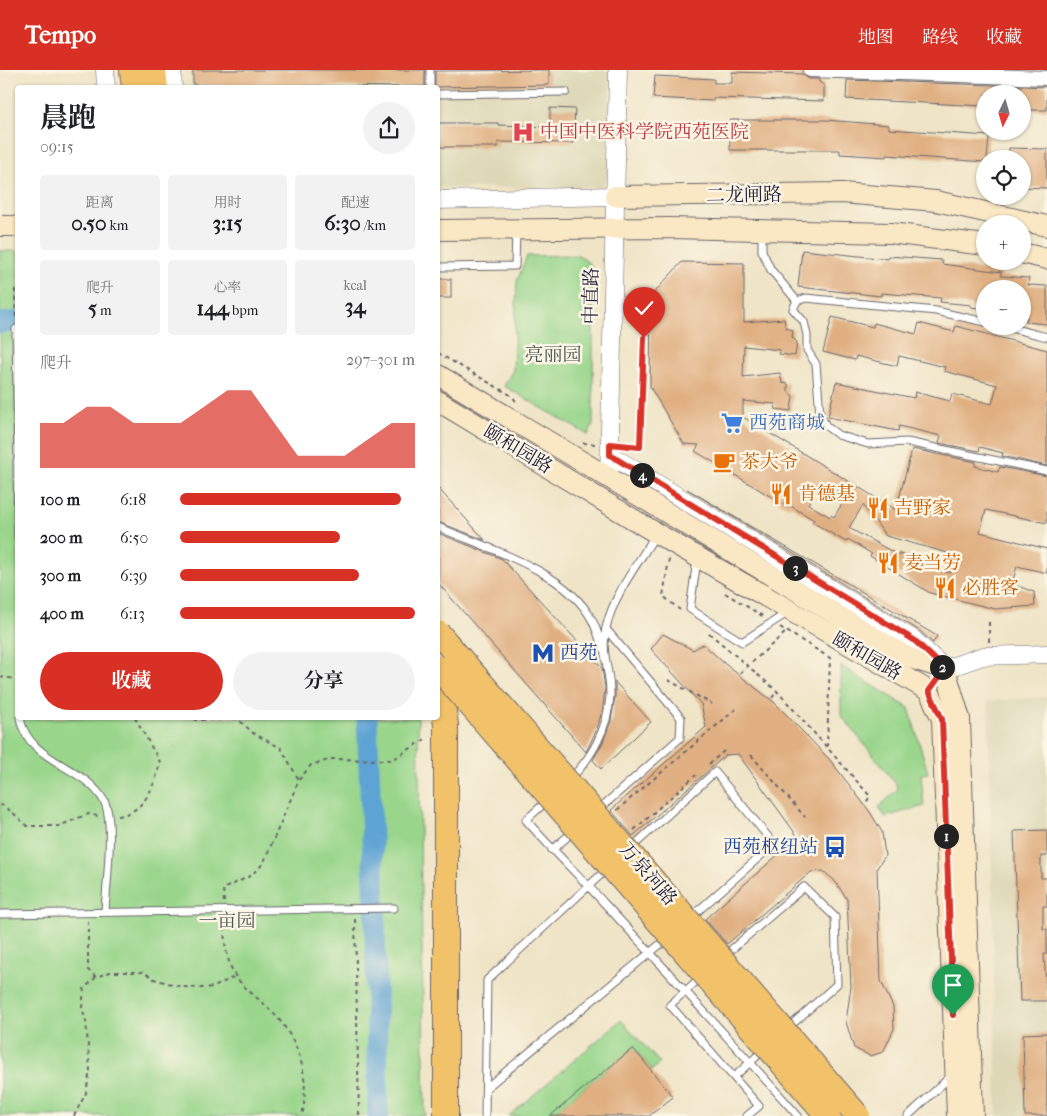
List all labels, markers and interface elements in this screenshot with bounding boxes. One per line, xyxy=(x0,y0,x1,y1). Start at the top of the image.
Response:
text: Tempo xyxy=(25,21,96,49)
text: 地图 xyxy=(858,27,894,48)
text: 路线 xyxy=(922,27,958,48)
text: 收藏 xyxy=(986,27,1022,48)
north arrow xyxy=(976,85,1031,140)
map controls xyxy=(976,85,1031,335)
text: 晨跑 xyxy=(40,101,96,134)
button: share xyxy=(363,102,415,154)
hospital icon: 中国中医科学院西苑医院 xyxy=(510,119,536,145)
place label: 中国中医科学院西苑医院 xyxy=(540,121,749,143)
text: 09:15 xyxy=(40,137,74,156)
button: locate xyxy=(976,150,1031,205)
street label: 二龙闸路 xyxy=(706,183,782,207)
text: 距离 xyxy=(86,194,114,211)
text: 用时 xyxy=(213,194,241,211)
text: 配速 xyxy=(341,194,369,211)
text: 0.50 xyxy=(71,211,107,235)
text: 3:15 xyxy=(212,211,243,235)
text: 6:30 xyxy=(324,211,361,235)
button: + xyxy=(976,215,1031,270)
text: km xyxy=(107,217,128,234)
text: /km xyxy=(361,217,386,234)
street label: 中直路 xyxy=(580,267,602,325)
text: kcal xyxy=(343,277,367,294)
text: 爬升 xyxy=(86,279,114,296)
text: 心率 xyxy=(213,279,241,296)
button: − xyxy=(976,280,1031,335)
pin xyxy=(623,287,665,338)
text: 34 xyxy=(345,294,366,318)
icon: check xyxy=(630,294,658,322)
text: 5 xyxy=(88,296,97,320)
text: 144 xyxy=(197,296,229,320)
text: m xyxy=(97,302,112,319)
text: bpm xyxy=(229,302,258,319)
park label: 亮丽园 xyxy=(524,344,582,366)
text: 297–301 m xyxy=(346,350,415,369)
text: 爬升 xyxy=(40,353,72,372)
supermarket icon: 西苑商城 xyxy=(719,410,745,436)
place label: 西苑商城 xyxy=(749,412,825,434)
street label: 颐和园路 xyxy=(480,420,556,478)
cafe icon: 茶大爷 xyxy=(711,449,737,475)
place label: 茶大爷 xyxy=(741,451,798,473)
pin: 4 xyxy=(630,462,654,488)
text: 4 xyxy=(638,467,647,484)
restaurant icon: 肯德基 xyxy=(768,481,794,507)
place label: 肯德基 xyxy=(798,483,855,505)
text: 100 m xyxy=(40,490,80,509)
text: 6:18 xyxy=(120,490,146,509)
restaurant icon: 吉野家 xyxy=(865,495,891,521)
place label: 吉野家 xyxy=(894,497,951,519)
text: 200 m xyxy=(40,528,83,547)
text: 6:50 xyxy=(120,528,148,547)
restaurant icon: 麦当劳 xyxy=(875,550,901,576)
place label: 麦当劳 xyxy=(904,552,961,574)
pin: 3 xyxy=(782,556,808,580)
text: 3 xyxy=(793,560,798,577)
text: 300 m xyxy=(40,566,81,585)
text: 6:39 xyxy=(120,566,148,585)
restaurant icon: 必胜客 xyxy=(932,575,958,601)
place label: 必胜客 xyxy=(962,577,1019,599)
text: 400 m xyxy=(40,604,84,623)
text: 6:13 xyxy=(120,604,145,623)
street label: 颐和园路 xyxy=(829,627,905,685)
metro station icon: 西苑 xyxy=(530,640,556,666)
place label: 西苑 xyxy=(560,642,598,664)
button: 收藏 xyxy=(40,652,223,710)
button: 分享 xyxy=(233,652,415,710)
pin: 2 xyxy=(930,654,954,680)
text: 2 xyxy=(939,659,946,676)
pin: 1 xyxy=(934,824,958,848)
text: 1 xyxy=(944,828,949,845)
bus stop icon: 西苑枢纽站 xyxy=(822,834,848,860)
place label: 西苑枢纽站 xyxy=(723,836,818,858)
street label: 万泉河路 xyxy=(615,838,681,910)
park label: 一亩园 xyxy=(198,910,256,932)
pin xyxy=(932,964,974,1015)
icon: arrive xyxy=(939,971,967,999)

